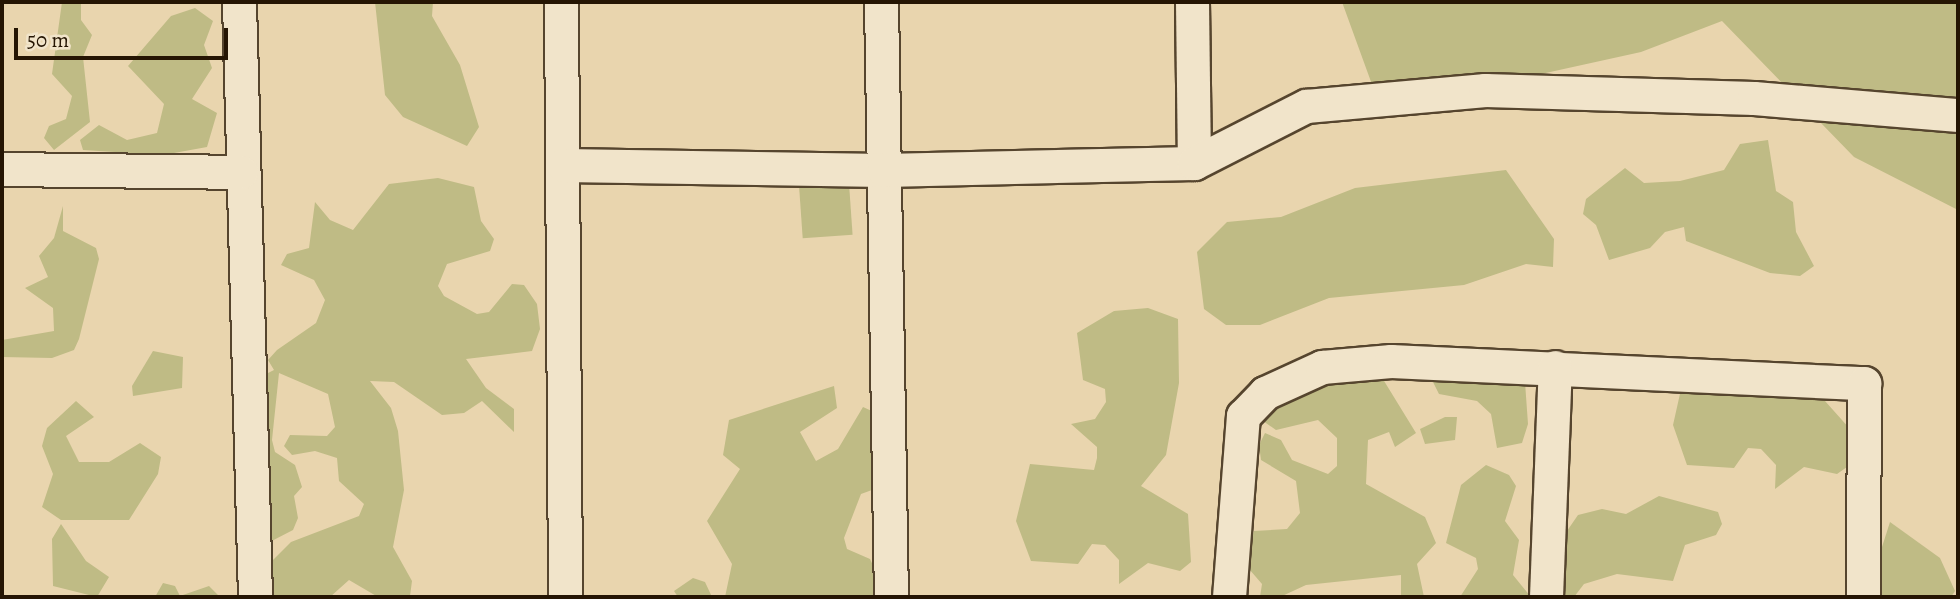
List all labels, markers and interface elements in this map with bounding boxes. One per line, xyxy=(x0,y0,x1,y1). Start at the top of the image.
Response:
scale bar xyxy=(18,14,231,58)
text: 50 m xyxy=(27,26,69,54)

